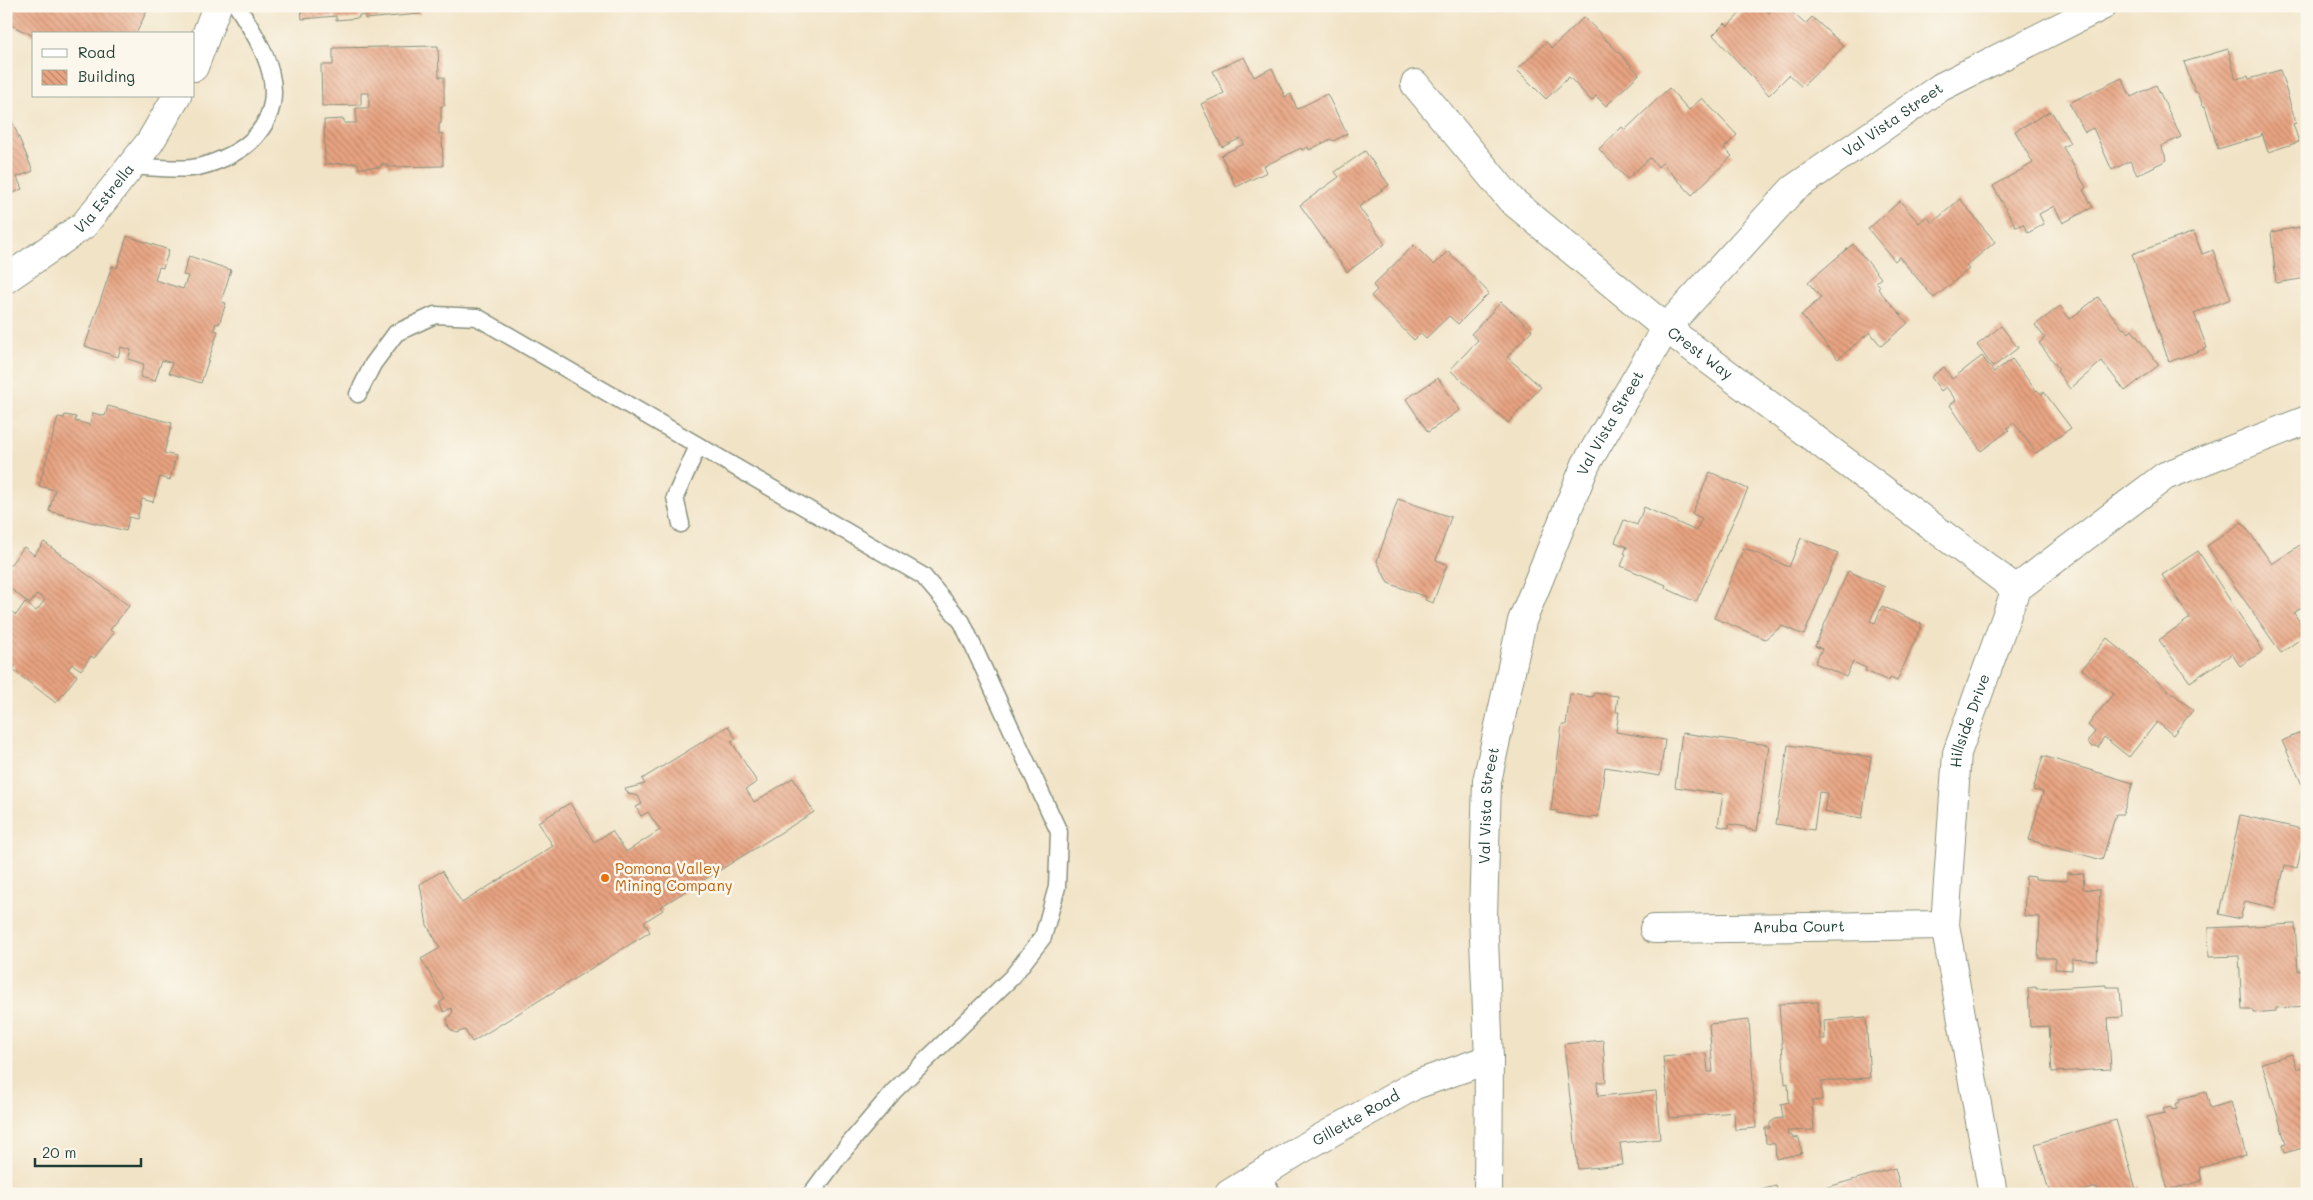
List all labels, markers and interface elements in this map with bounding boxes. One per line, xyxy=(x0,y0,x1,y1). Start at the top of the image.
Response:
legend xyxy=(32,32,195,98)
text: Road xyxy=(78,42,115,62)
text: Building xyxy=(78,66,135,86)
street label: Val Vista Street xyxy=(1838,78,1947,161)
street label: Via Estrella xyxy=(70,159,138,238)
street label: Crest Way xyxy=(1664,322,1737,384)
street label: Val Vista Street xyxy=(1572,367,1648,478)
street label: Hillside Drive xyxy=(1945,671,1994,768)
street label: Val Vista Street xyxy=(1474,745,1503,864)
place label: Pomona Valley Mining Company xyxy=(615,858,733,895)
marker: Pomona Valley Mining Company xyxy=(599,872,611,884)
street label: Aruba Court xyxy=(1753,915,1845,937)
street label: Gillette Road xyxy=(1308,1085,1403,1150)
scale bar xyxy=(35,1135,141,1167)
text: 20 m xyxy=(42,1142,76,1162)

